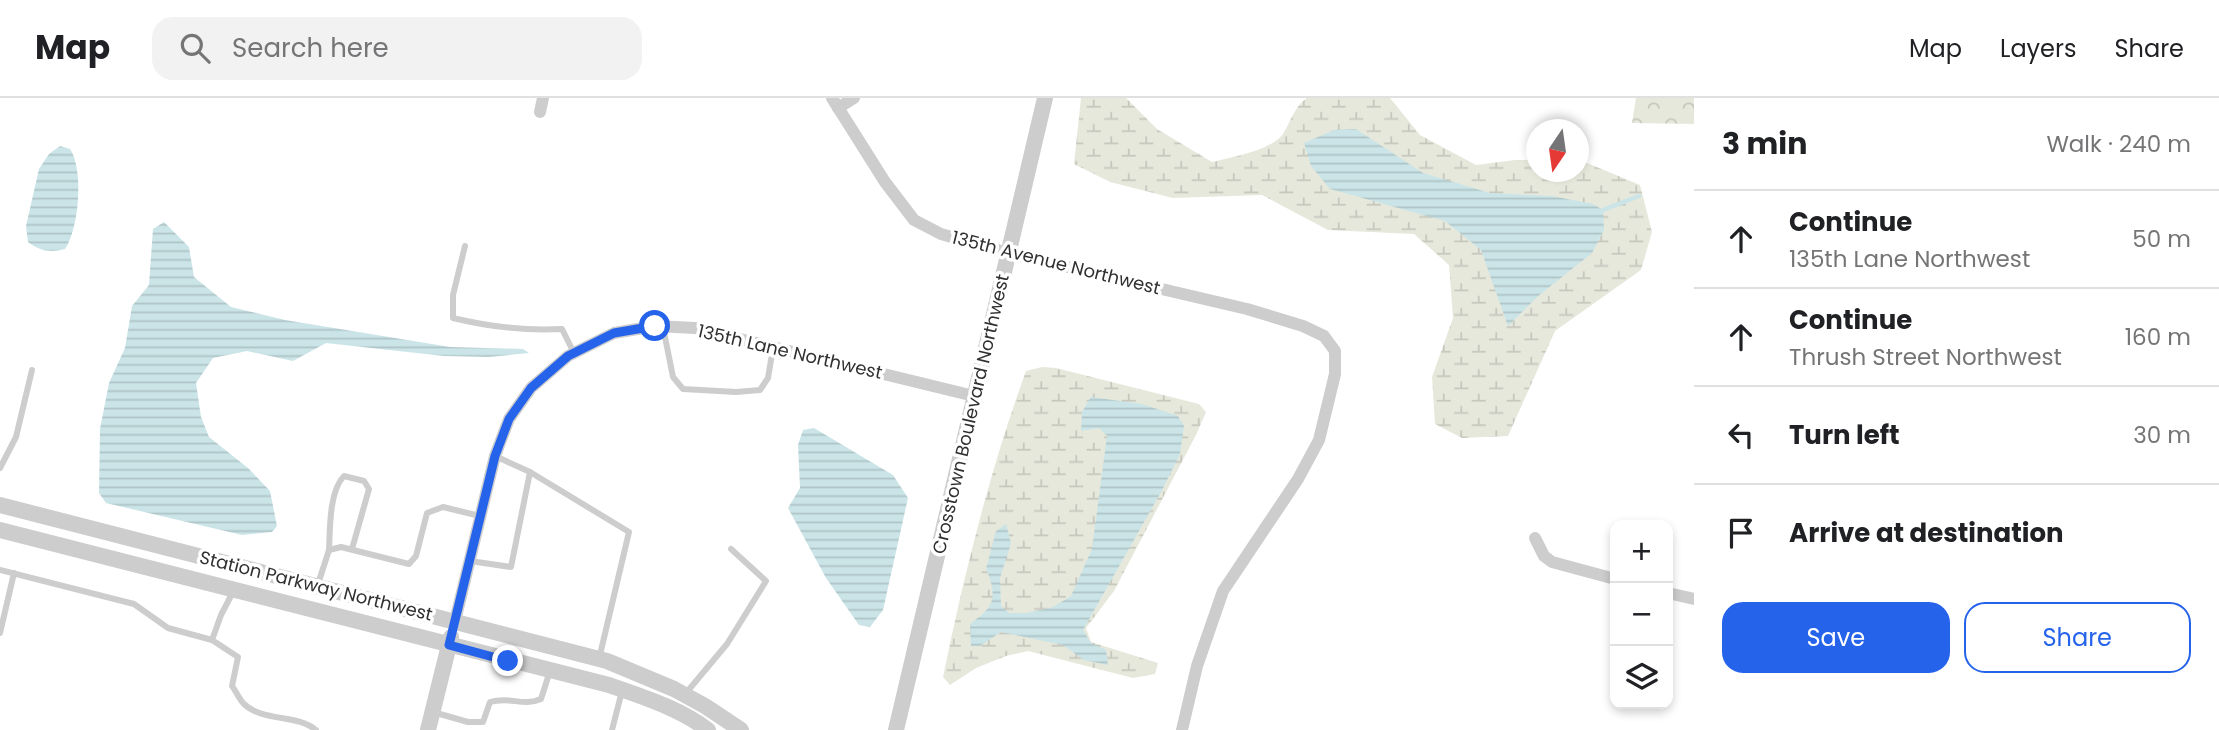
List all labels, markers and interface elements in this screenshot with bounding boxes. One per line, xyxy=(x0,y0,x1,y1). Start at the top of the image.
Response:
search box xyxy=(152,17,642,80)
text: Map xyxy=(35,24,110,71)
icon: search xyxy=(176,29,214,67)
text: Search here xyxy=(232,30,389,66)
text: Map xyxy=(1909,32,1962,65)
text: Layers xyxy=(2000,32,2076,65)
text: Share xyxy=(2114,32,2184,65)
north arrow xyxy=(1526,119,1589,182)
text: 3 min xyxy=(1722,122,1807,165)
text: Walk · 240 m xyxy=(2046,128,2191,160)
text: Continue xyxy=(1789,204,1912,240)
icon: ahead xyxy=(1722,220,1760,258)
text: 50 m xyxy=(2132,223,2191,255)
street label: 135th Avenue Northwest xyxy=(949,225,1163,301)
text: 135th Lane Northwest xyxy=(1789,243,2030,275)
street label: Crosstown Boulevard Northwest xyxy=(926,271,1015,556)
text: Continue xyxy=(1789,302,1912,338)
route start xyxy=(639,310,670,341)
street label: 135th Lane Northwest xyxy=(695,318,885,385)
icon: ahead xyxy=(1722,318,1760,356)
text: 160 m xyxy=(2125,321,2191,353)
text: Thrush Street Northwest xyxy=(1789,341,2062,373)
icon: left xyxy=(1722,416,1760,454)
text: Turn left xyxy=(1789,417,1900,453)
text: 30 m xyxy=(2133,419,2191,451)
icon: arrive xyxy=(1722,514,1760,552)
text: Arrive at destination xyxy=(1789,515,2064,551)
map controls xyxy=(1610,520,1673,709)
button: + xyxy=(1610,520,1673,583)
street label: Station Parkway Northwest xyxy=(197,544,435,627)
button: − xyxy=(1610,583,1673,646)
button: Save xyxy=(1722,602,1950,673)
button: Share xyxy=(1964,602,2191,673)
route end xyxy=(492,645,523,676)
button: layers xyxy=(1610,646,1673,709)

